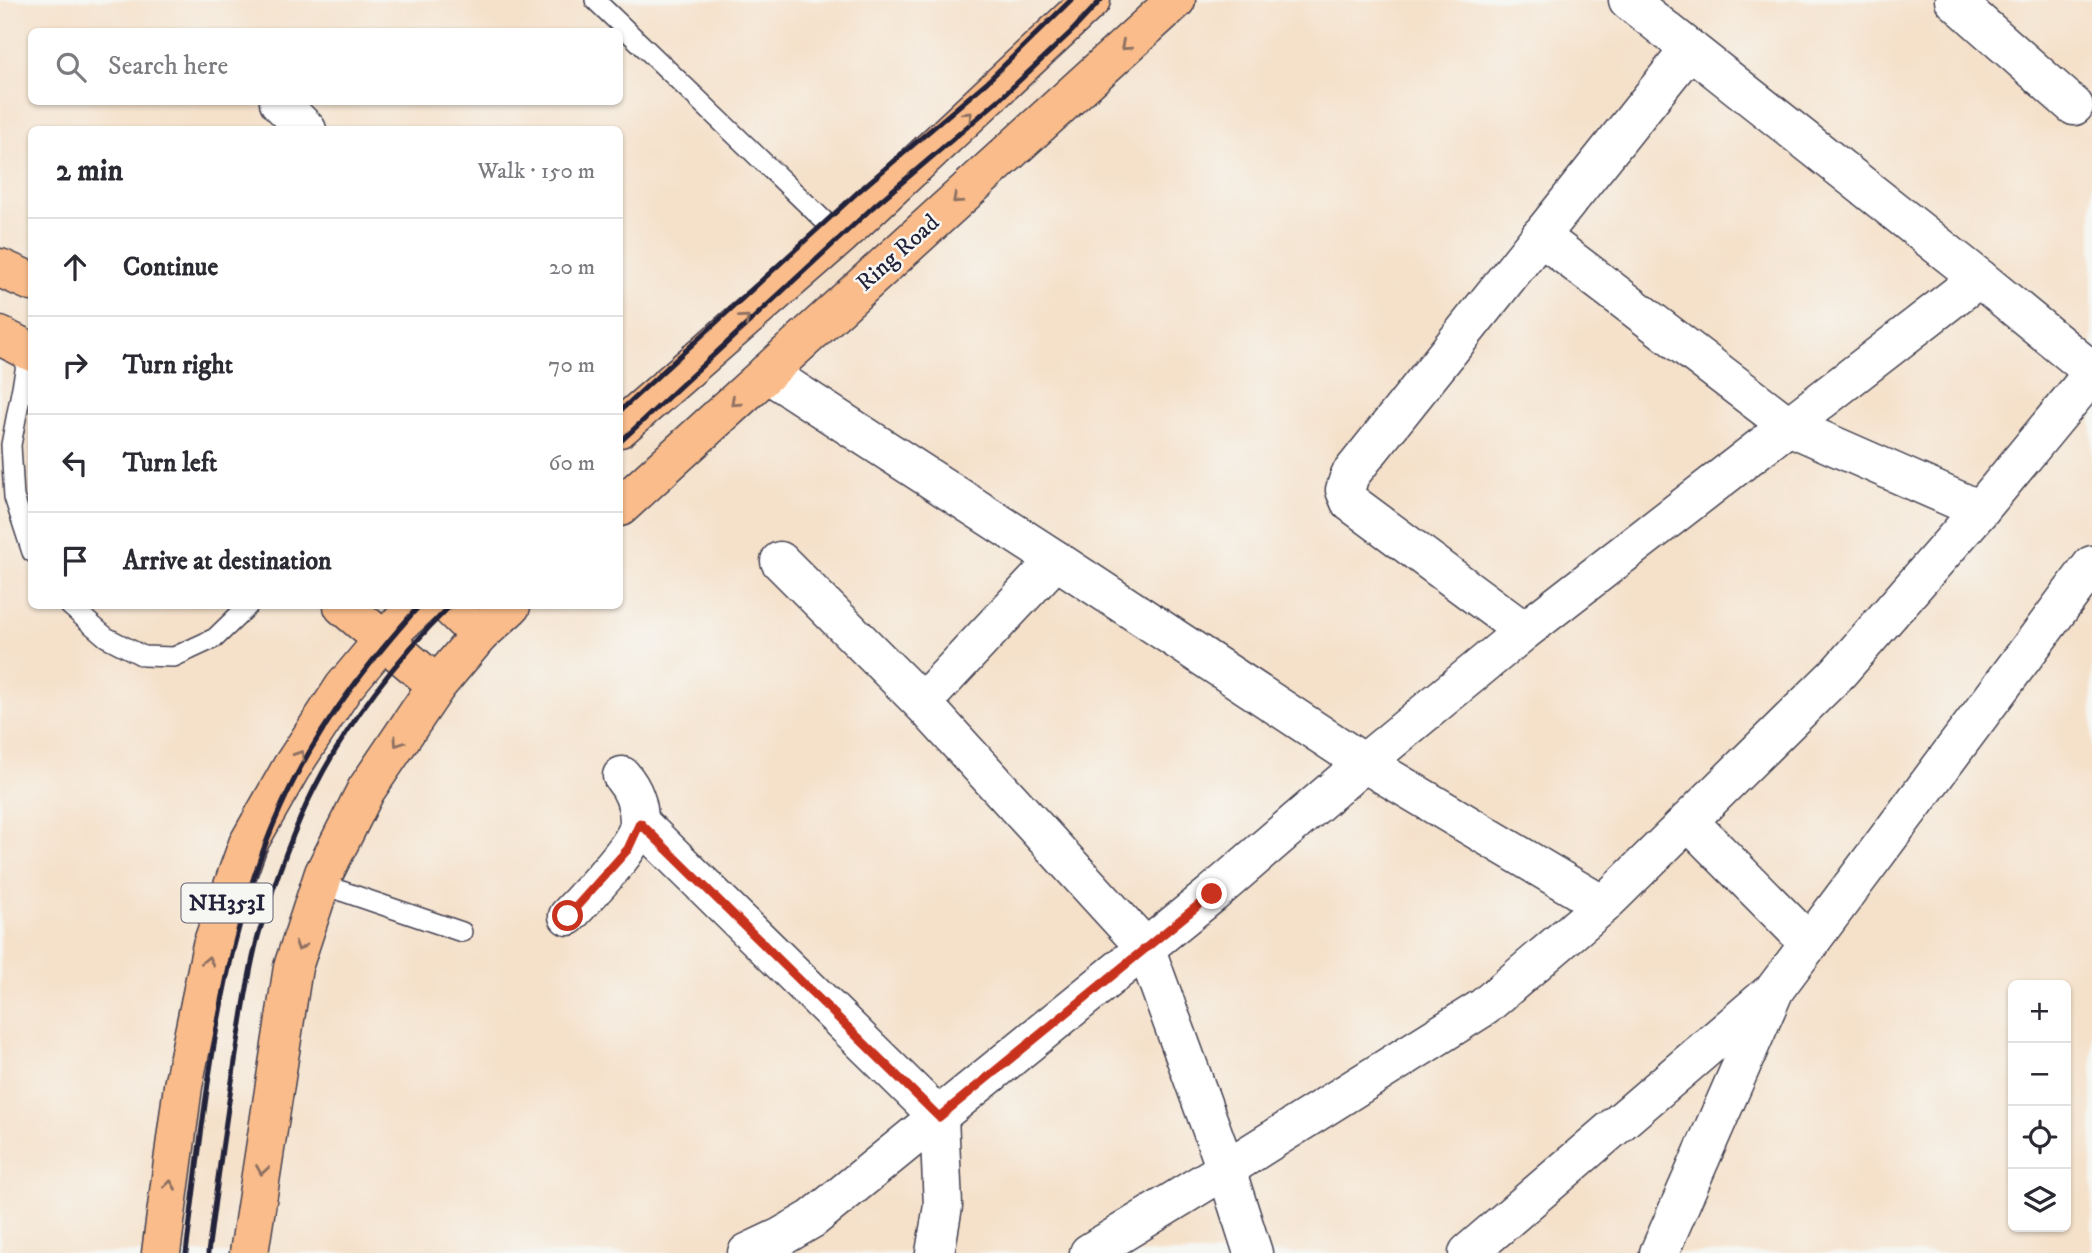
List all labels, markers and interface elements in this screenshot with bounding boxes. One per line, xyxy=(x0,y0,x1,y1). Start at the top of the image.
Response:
search box xyxy=(28,28,623,105)
one-way arrow xyxy=(1121,38,1134,50)
icon: search xyxy=(52,48,90,86)
text: Search here xyxy=(108,50,228,83)
one-way arrow xyxy=(960,112,973,125)
text: 2 min xyxy=(56,153,123,190)
text: Walk · 150 m xyxy=(478,157,595,186)
one-way arrow xyxy=(952,191,965,203)
street label: Ring Road xyxy=(850,208,946,298)
icon: ahead xyxy=(56,248,94,286)
text: Continue xyxy=(123,251,218,284)
text: 20 m xyxy=(549,253,595,282)
one-way arrow xyxy=(737,315,750,327)
icon: right xyxy=(56,346,94,384)
text: Turn right xyxy=(123,349,233,382)
text: 70 m xyxy=(548,351,595,380)
one-way arrow xyxy=(730,394,743,406)
icon: left xyxy=(56,444,94,482)
text: Turn left xyxy=(123,447,217,480)
text: 60 m xyxy=(548,449,595,478)
icon: arrive xyxy=(56,542,94,580)
text: Arrive at destination xyxy=(123,545,332,578)
one-way arrow xyxy=(394,734,407,747)
one-way arrow xyxy=(292,749,305,762)
route end xyxy=(1196,878,1227,909)
road number: NH353I xyxy=(182,884,272,922)
route start xyxy=(552,900,583,931)
one-way arrow xyxy=(294,939,308,951)
one-way arrow xyxy=(200,955,215,967)
map controls xyxy=(2008,980,2071,1232)
button: + xyxy=(2008,980,2071,1043)
button: − xyxy=(2008,1043,2071,1106)
button: locate xyxy=(2008,1106,2071,1169)
one-way arrow xyxy=(255,1164,270,1176)
button: layers xyxy=(2008,1169,2071,1232)
one-way arrow xyxy=(162,1180,177,1191)

